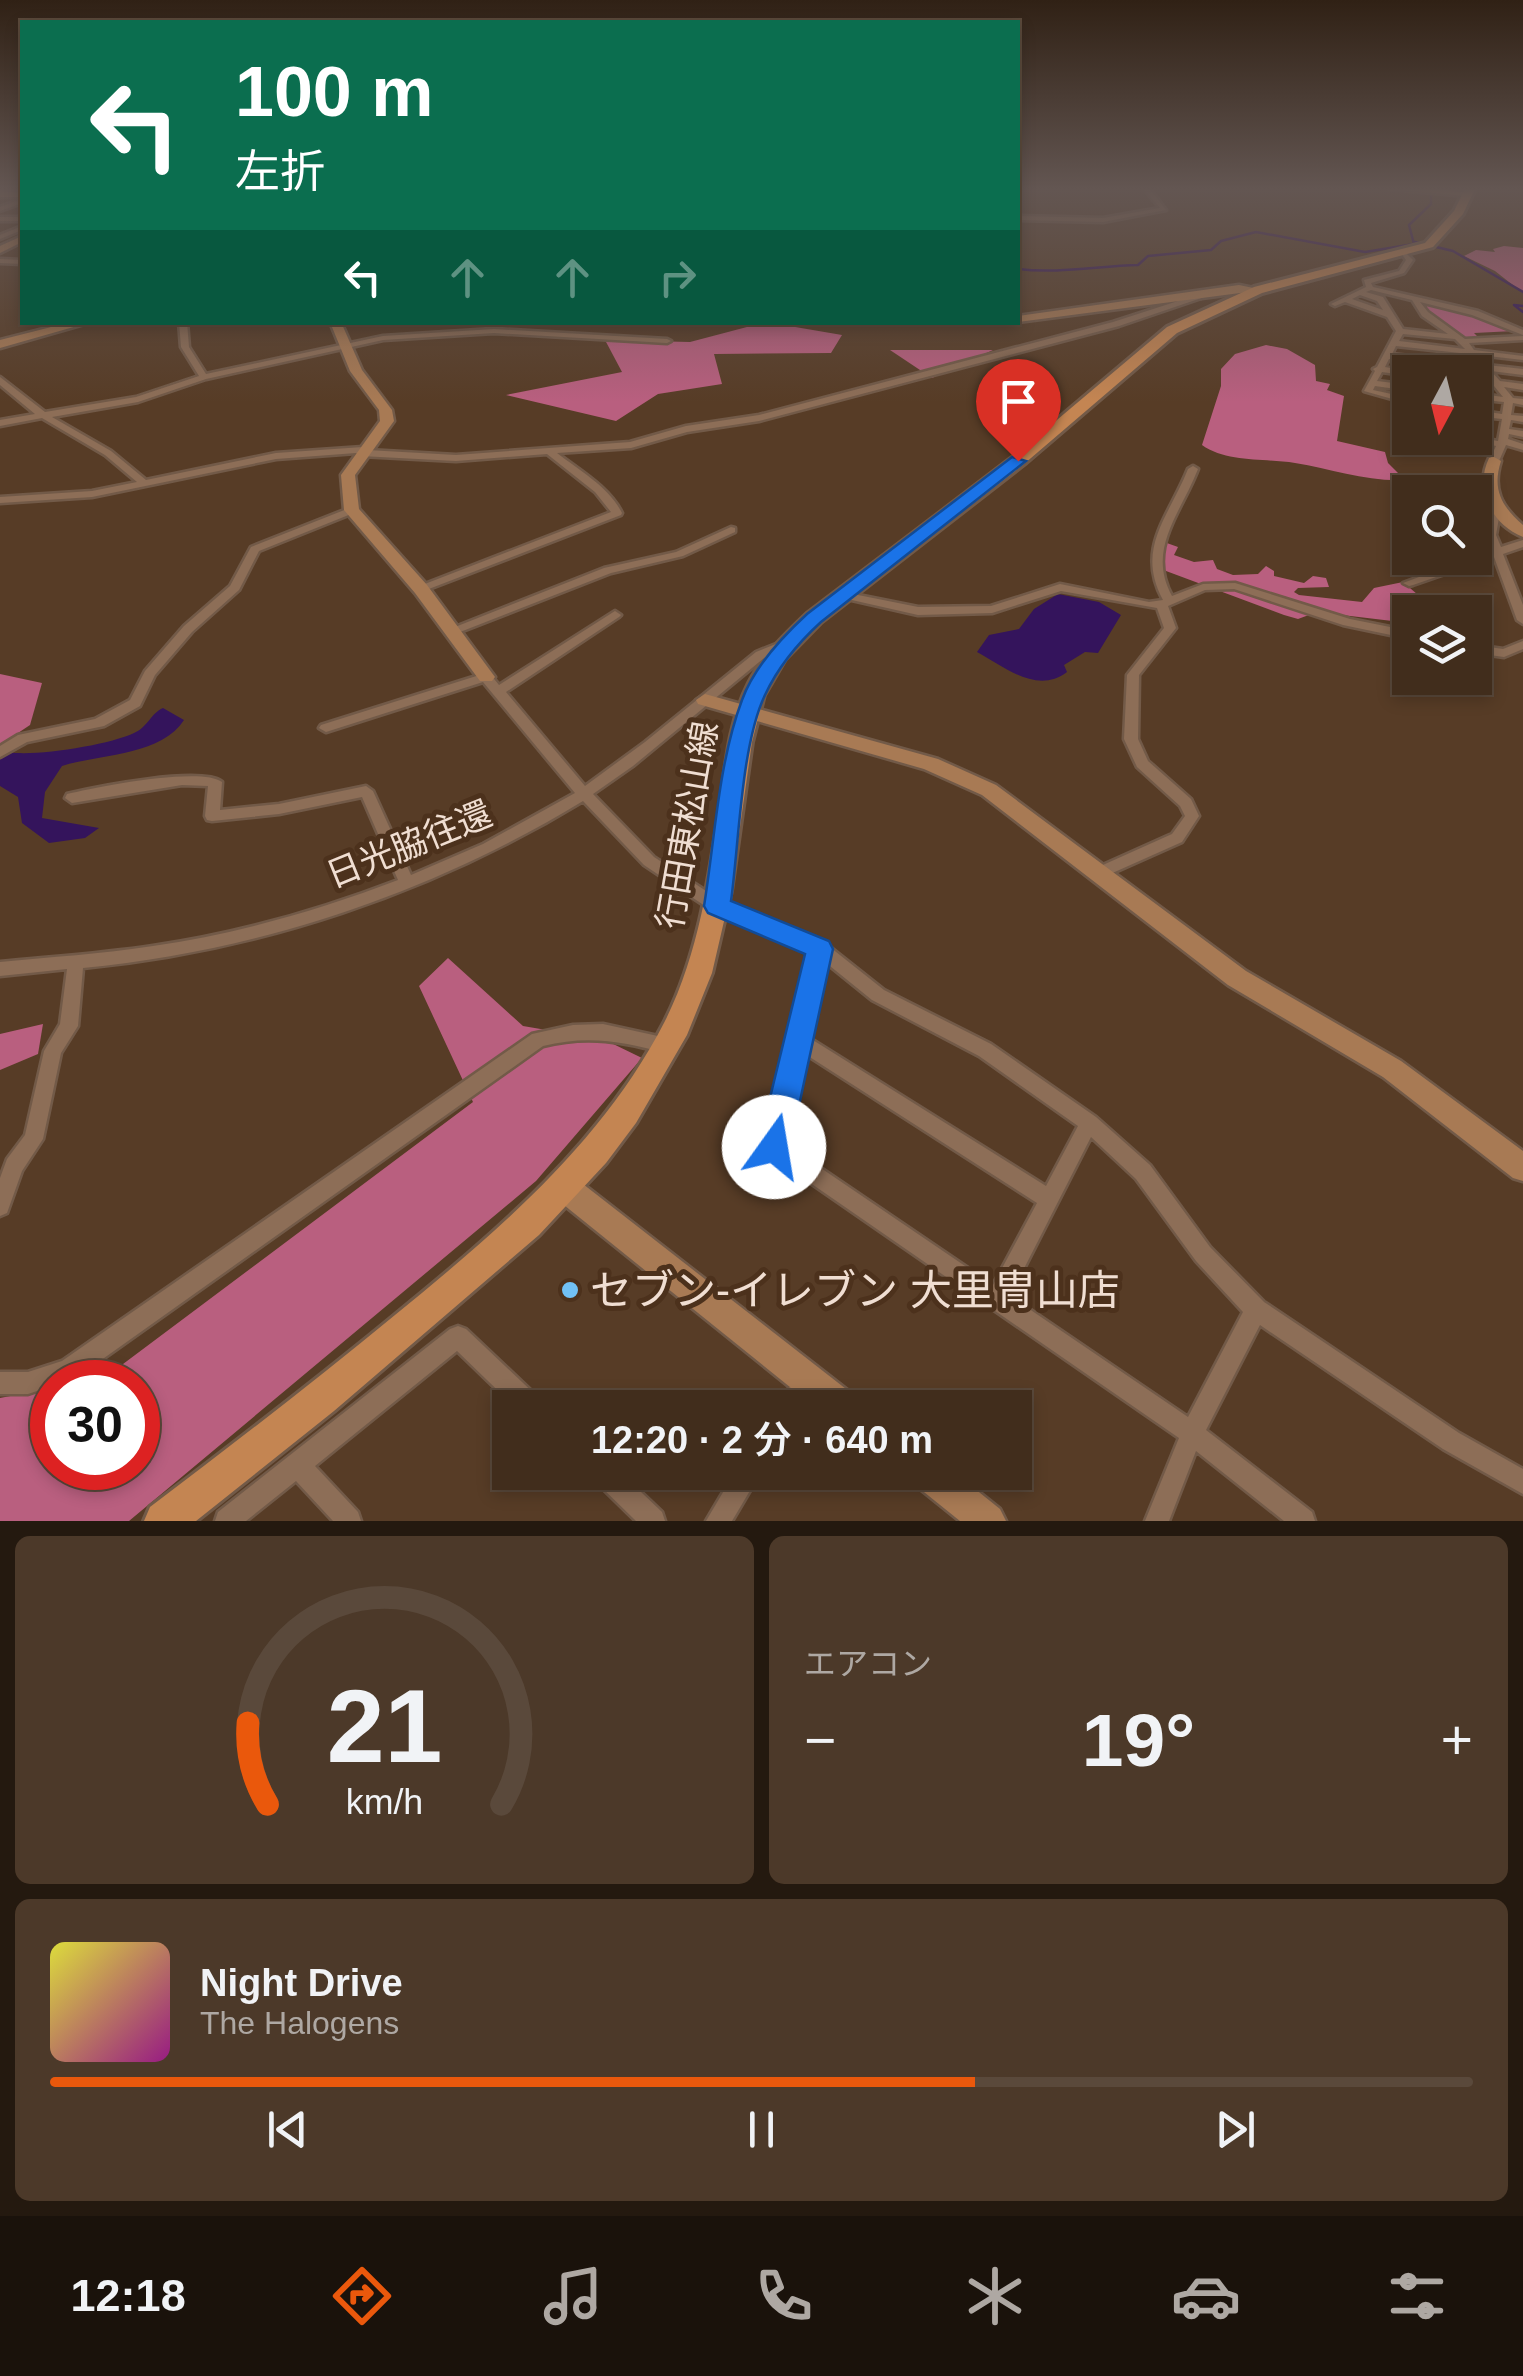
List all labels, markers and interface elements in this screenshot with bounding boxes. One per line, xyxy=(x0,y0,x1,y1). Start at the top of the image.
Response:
text: 100 m xyxy=(235,53,433,131)
icon: left xyxy=(70,60,200,190)
text: 左折 xyxy=(235,146,325,197)
icon: left xyxy=(335,250,390,305)
icon: ahead xyxy=(440,250,495,305)
icon: ahead xyxy=(545,250,600,305)
icon: right xyxy=(650,250,705,305)
north arrow xyxy=(1392,355,1492,455)
map controls xyxy=(1392,355,1492,695)
pin xyxy=(976,359,1061,462)
icon: arrive xyxy=(991,374,1046,429)
button: search xyxy=(1392,475,1492,575)
button: layers xyxy=(1392,595,1492,695)
street label: 行田東松山線 xyxy=(650,718,724,932)
street label: 日光脇往還 xyxy=(321,793,497,895)
position arrow xyxy=(722,1095,826,1199)
place label: セブン‐イレブン 大里冑山店 xyxy=(590,1267,1120,1314)
marker: セブン‐イレブン 大里冑山店 xyxy=(559,1279,581,1301)
speed limit sign: 30 xyxy=(30,1360,160,1490)
text: 12:20 · 2 分 · 640 m xyxy=(591,1419,933,1461)
text: エアコン xyxy=(804,1646,932,1682)
text: 21 xyxy=(327,1668,442,1784)
text: 19° xyxy=(1082,1698,1195,1782)
text: − xyxy=(804,1709,836,1771)
text: + xyxy=(1441,1709,1473,1771)
text: km/h xyxy=(346,1782,423,1822)
text: Night Drive xyxy=(200,1962,403,2004)
text: The Halogens xyxy=(200,2005,399,2041)
icon: previous xyxy=(260,2102,315,2157)
icon: pause xyxy=(734,2102,789,2157)
icon: next xyxy=(1208,2102,1263,2157)
icon: directions xyxy=(327,2261,397,2331)
icon: music xyxy=(538,2261,608,2331)
icon: phone xyxy=(749,2261,819,2331)
icon: climate xyxy=(960,2261,1030,2331)
icon: car xyxy=(1171,2261,1241,2331)
icon: filters xyxy=(1382,2261,1452,2331)
text: 12:18 xyxy=(71,2270,186,2321)

